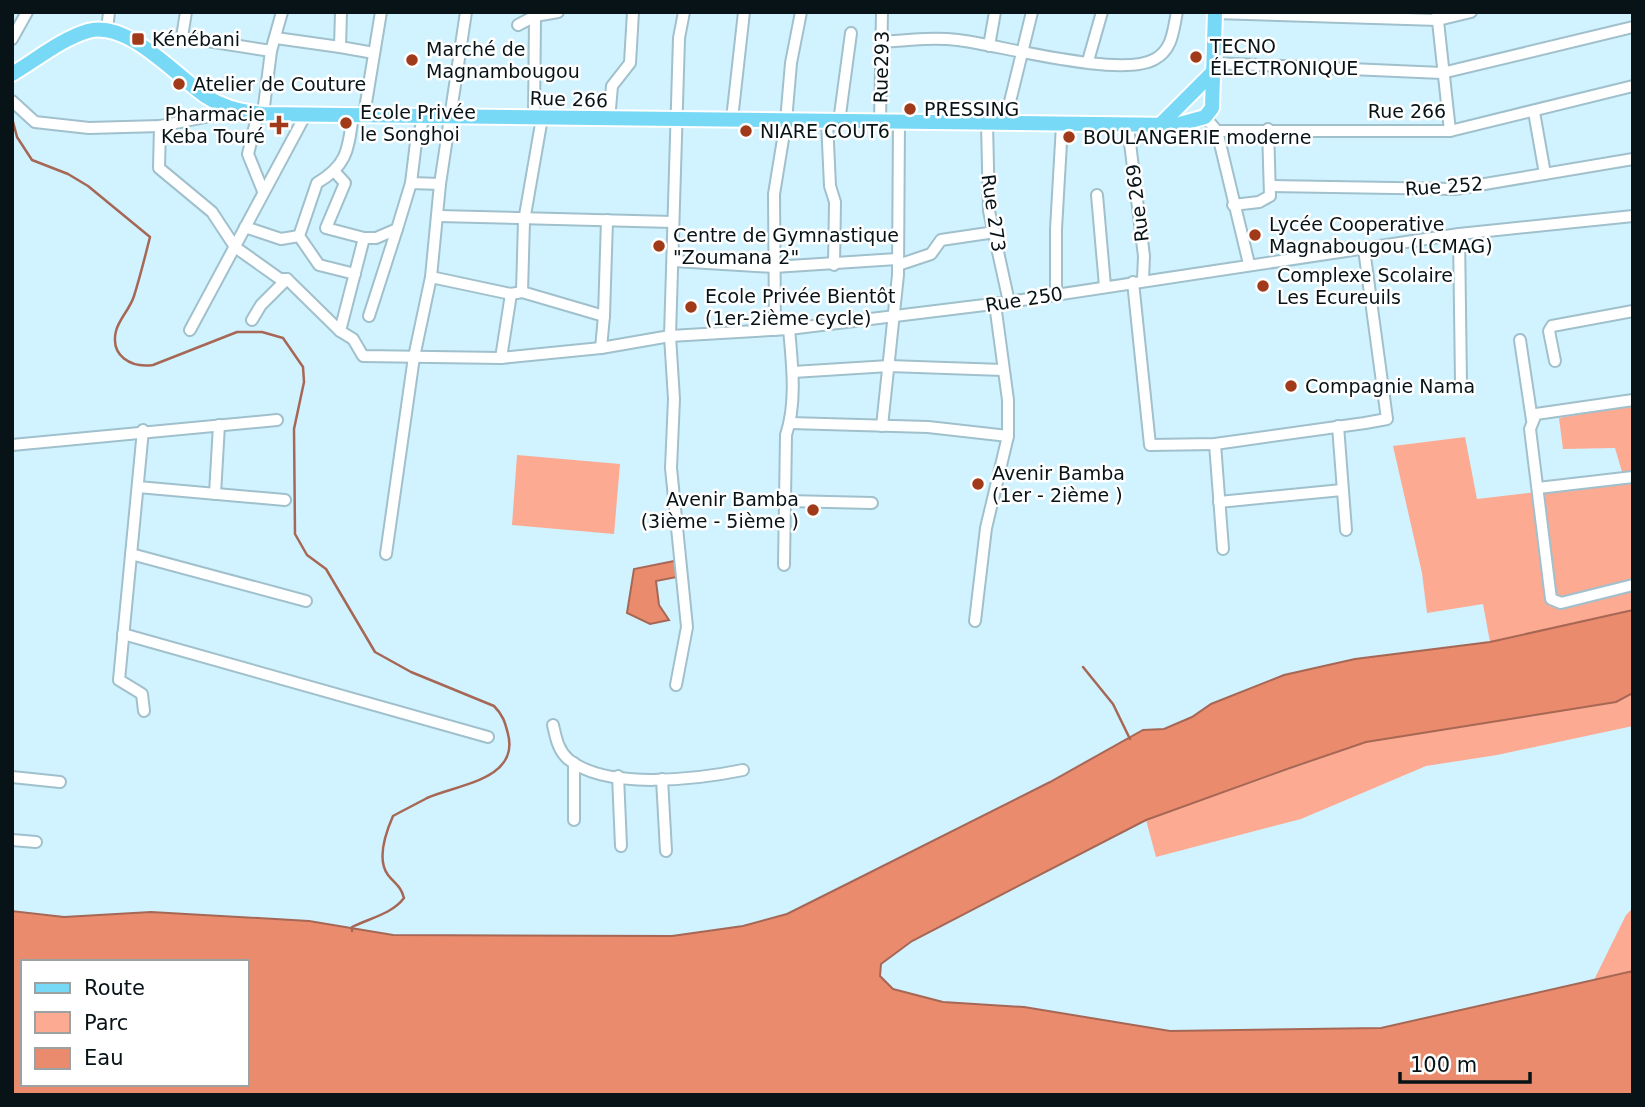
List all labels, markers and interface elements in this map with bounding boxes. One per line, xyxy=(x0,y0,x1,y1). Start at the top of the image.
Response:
place label: Kénébani xyxy=(152,28,240,50)
marker: Kénébani xyxy=(130,31,146,47)
street label: Rue293 xyxy=(869,31,893,103)
place label: TECNO ÉLECTRONIQUE xyxy=(1209,35,1358,79)
place label: Marché de Magnambougou xyxy=(426,38,580,82)
marker: TECNO ÉLECTRONIQUE xyxy=(1188,49,1204,65)
marker: Marché de Magnambougou xyxy=(404,52,420,68)
place label: Atelier de Couture xyxy=(193,73,366,95)
marker: Atelier de Couture xyxy=(171,76,187,92)
street label: Rue 266 xyxy=(529,87,609,111)
place label: PRESSING xyxy=(924,98,1019,120)
street label: Rue 266 xyxy=(1368,100,1446,122)
place label: Ecole Privée le Songhoi xyxy=(360,101,476,145)
marker: PRESSING xyxy=(902,101,918,117)
place label: Pharmacie Keba Touré xyxy=(161,103,265,147)
marker: Ecole Privée le Songhoi xyxy=(338,115,354,131)
marker: Pharmacie Keba Touré xyxy=(271,117,287,133)
place label: NIARE COUT6 xyxy=(760,120,890,142)
marker: NIARE COUT6 xyxy=(738,123,754,139)
place label: BOULANGERIE moderne xyxy=(1083,126,1311,148)
marker: BOULANGERIE moderne xyxy=(1061,129,1077,145)
street label: Rue 269 xyxy=(1121,163,1153,243)
street label: Rue 252 xyxy=(1404,172,1484,200)
street label: Rue 273 xyxy=(978,173,1010,253)
place label: Lycée Cooperative Magnabougou (LCMAG) xyxy=(1269,213,1493,257)
place label: Centre de Gymnastique "Zoumana 2" xyxy=(673,224,899,268)
marker: Lycée Cooperative Magnabougou (LCMAG) xyxy=(1247,227,1263,243)
marker: Centre de Gymnastique "Zoumana 2" xyxy=(651,238,667,254)
place label: Complexe Scolaire Les Ecureuils xyxy=(1277,264,1453,308)
marker: Complexe Scolaire Les Ecureuils xyxy=(1255,278,1271,294)
street label: Rue 250 xyxy=(984,282,1064,316)
place label: Ecole Privée Bientôt (1er-2ième cycle) xyxy=(705,285,896,329)
marker: Ecole Privée Bientôt (1er-2ième cycle) xyxy=(683,299,699,315)
place label: Compagnie Nama xyxy=(1305,375,1475,397)
marker: Compagnie Nama xyxy=(1283,378,1299,394)
place label: Avenir Bamba (1er - 2ième ) xyxy=(992,462,1125,506)
marker: Avenir Bamba (1er - 2ième ) xyxy=(970,476,986,492)
place label: Avenir Bamba (3ième - 5ième ) xyxy=(641,488,799,532)
marker: Avenir Bamba (3ième - 5ième ) xyxy=(805,502,821,518)
legend xyxy=(21,960,248,1086)
text: Route xyxy=(84,976,145,1000)
text: Parc xyxy=(84,1011,128,1035)
scale bar xyxy=(1400,1040,1530,1084)
text: Eau xyxy=(84,1046,123,1070)
text: 100 m xyxy=(1410,1053,1477,1077)

